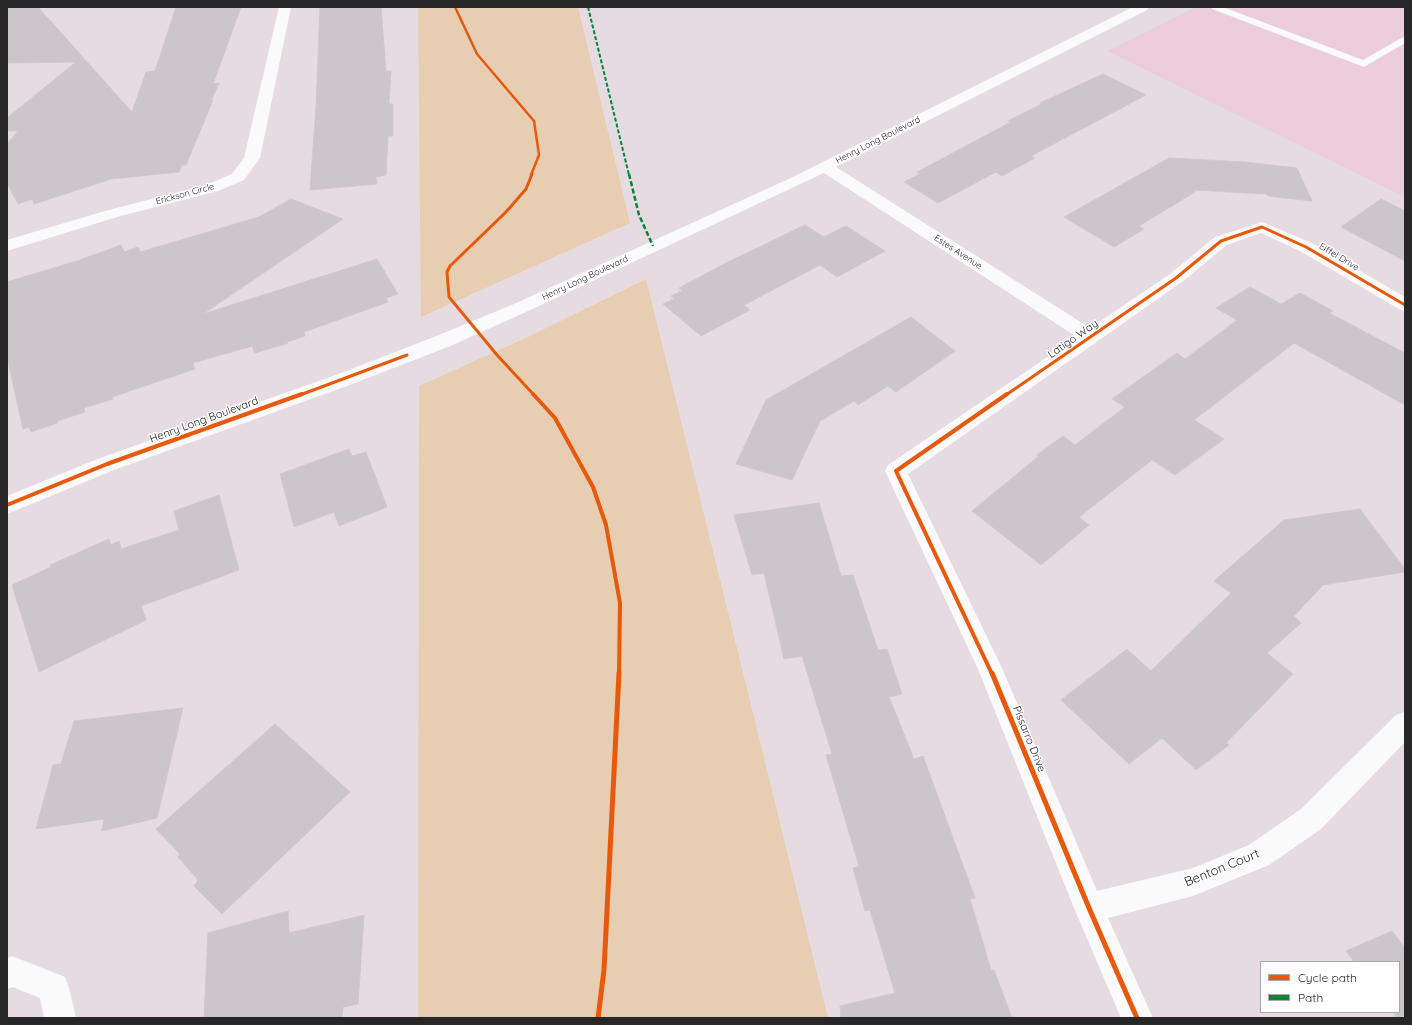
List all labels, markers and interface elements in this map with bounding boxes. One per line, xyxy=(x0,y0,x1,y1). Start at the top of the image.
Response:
street label: Henry Long Boulevard xyxy=(834,114,922,166)
street label: Erickson Circle xyxy=(155,181,215,207)
street label: Estes Avenue xyxy=(932,233,984,271)
street label: Eiffel Drive xyxy=(1317,241,1361,273)
street label: Henry Long Boulevard xyxy=(540,253,630,303)
street label: Latigo Way xyxy=(1045,317,1101,361)
street label: Henry Long Boulevard xyxy=(148,394,260,446)
street label: Pissarro Drive xyxy=(1010,704,1048,774)
street label: Benton Court xyxy=(1182,846,1262,890)
legend xyxy=(1260,961,1400,1013)
text: Cycle path xyxy=(1298,970,1357,985)
text: Path xyxy=(1298,990,1323,1005)

